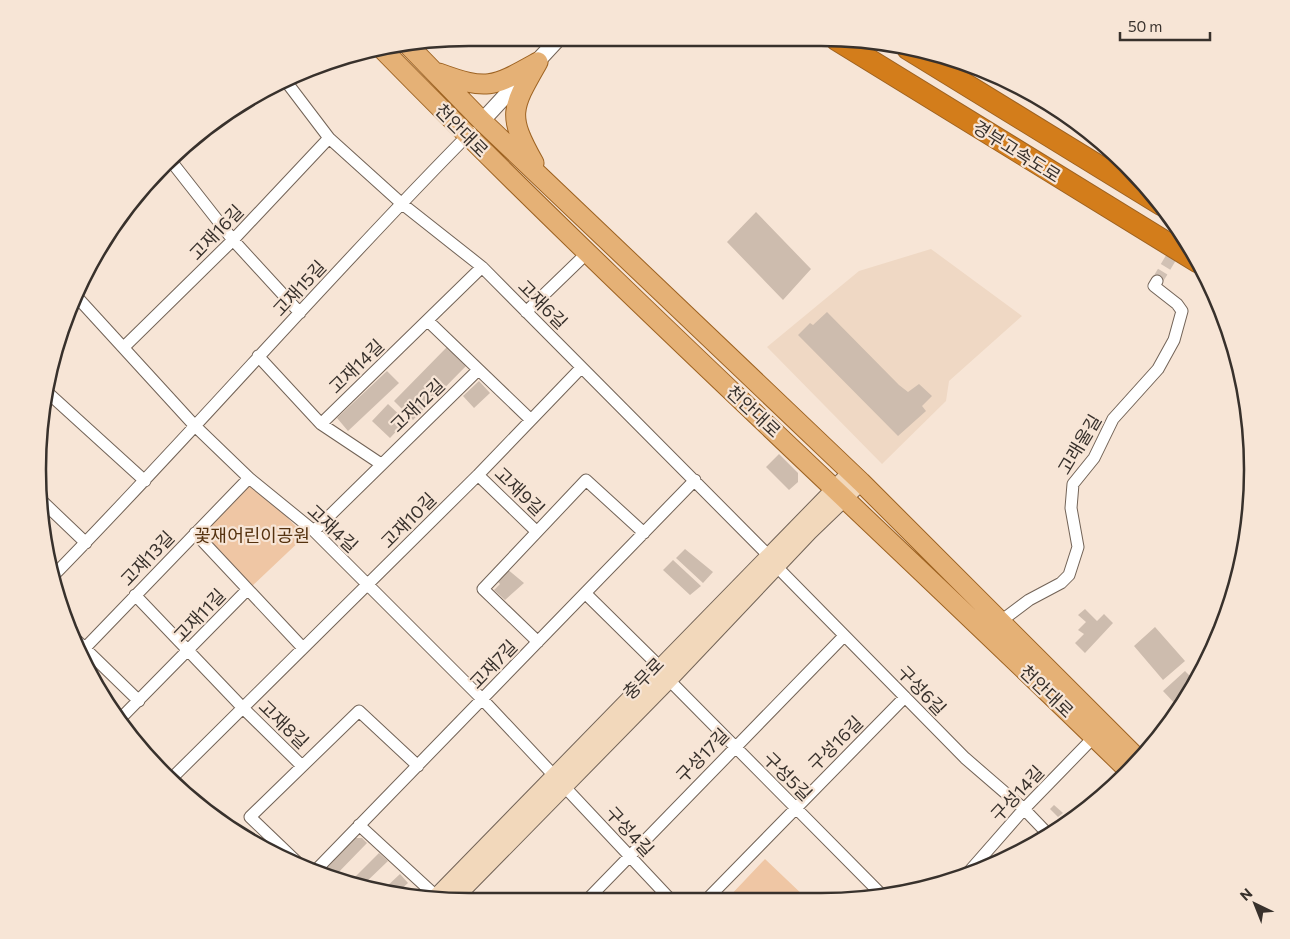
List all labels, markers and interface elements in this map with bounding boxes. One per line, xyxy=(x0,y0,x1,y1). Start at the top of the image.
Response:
scale bar xyxy=(1120,10,1210,42)
text: 50 m xyxy=(1128,17,1162,35)
street label: 천안대로 xyxy=(431,99,493,161)
street label: 경부고속도로 xyxy=(969,115,1065,187)
street label: 고재16길 xyxy=(184,200,248,264)
street label: 고재15길 xyxy=(268,256,330,320)
street label: 고재6길 xyxy=(514,275,572,333)
street label: 고재14길 xyxy=(324,334,388,398)
street label: 고재12길 xyxy=(385,374,449,436)
street label: 천안대로 xyxy=(722,380,786,442)
street label: 고래울길 xyxy=(1053,410,1105,478)
street label: 고재9길 xyxy=(491,462,549,520)
street label: 고재10길 xyxy=(376,488,440,552)
street label: 고재4길 xyxy=(303,499,363,557)
park label: 꽃재어린이공원 xyxy=(194,524,310,546)
street label: 고재13길 xyxy=(116,526,178,590)
street label: 고재11길 xyxy=(168,584,230,646)
street label: 고재7길 xyxy=(465,635,521,693)
street label: 충무로 xyxy=(618,652,668,704)
street label: 천안대로 xyxy=(1016,660,1078,722)
street label: 구성6길 xyxy=(893,661,951,719)
street label: 고재8길 xyxy=(255,695,313,753)
street label: 구성16길 xyxy=(803,711,867,775)
street label: 구성17길 xyxy=(671,723,733,787)
street label: 구성5길 xyxy=(759,747,817,805)
street label: 구성14길 xyxy=(986,761,1048,825)
street label: 구성4길 xyxy=(601,801,659,861)
north arrow xyxy=(1230,879,1280,929)
text: N xyxy=(1236,884,1255,904)

